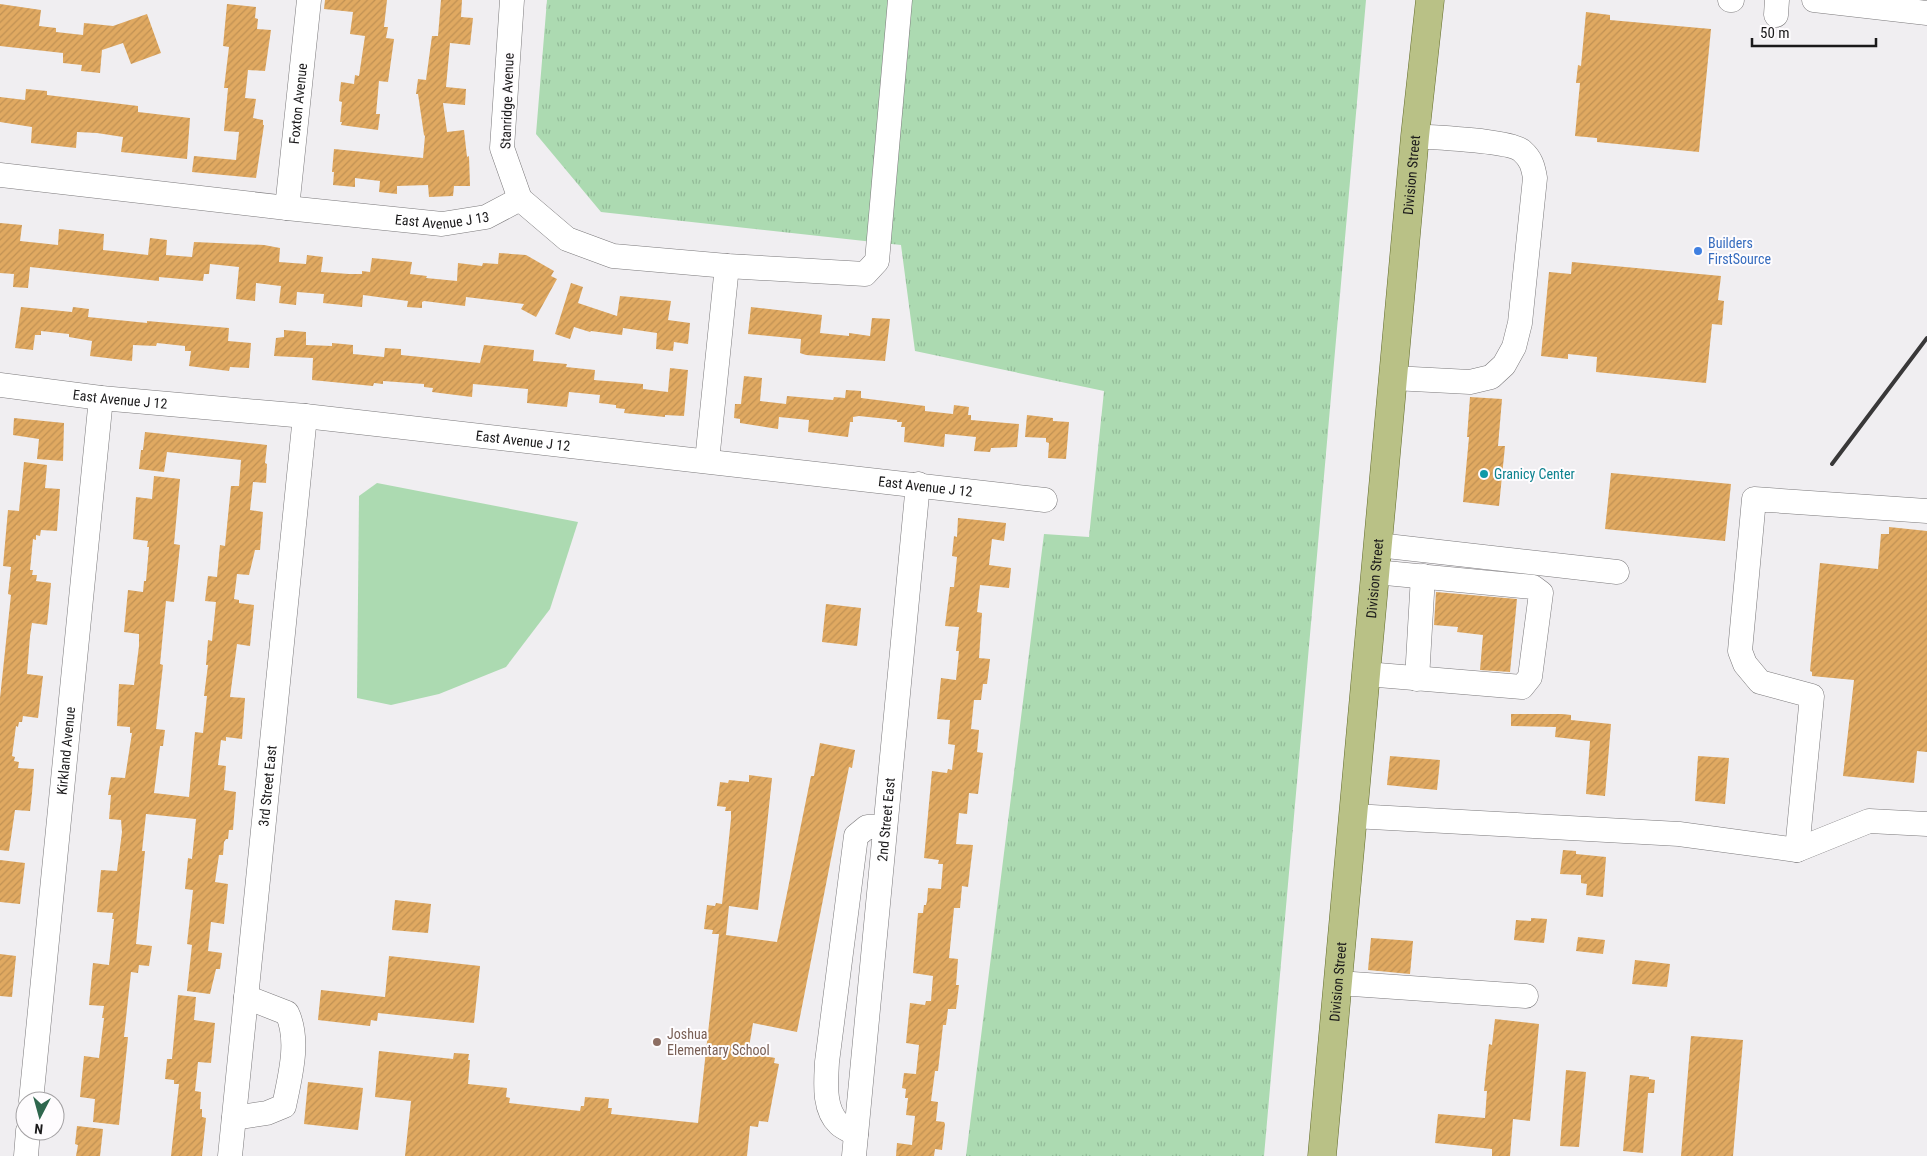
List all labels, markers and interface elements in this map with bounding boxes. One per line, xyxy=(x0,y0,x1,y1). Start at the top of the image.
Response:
scale bar xyxy=(1752,15,1876,47)
text: 50 m xyxy=(1760,24,1790,42)
street label: Stanridge Avenue xyxy=(497,52,517,149)
street label: Foxton Avenue xyxy=(286,62,310,145)
street label: Division Street xyxy=(1400,135,1423,216)
street label: East Avenue J 13 xyxy=(394,209,490,232)
place label: Builders FirstSource xyxy=(1708,235,1771,267)
marker: Builders FirstSource xyxy=(1692,245,1704,257)
street label: East Avenue J 12 xyxy=(72,386,168,412)
street label: East Avenue J 12 xyxy=(475,427,571,454)
place label: Granicy Center xyxy=(1494,466,1575,482)
marker: Granicy Center xyxy=(1478,468,1490,480)
street label: East Avenue J 12 xyxy=(877,473,973,500)
street label: Division Street xyxy=(1363,538,1386,619)
street label: Kirkland Avenue xyxy=(54,705,78,796)
street label: 3rd Street East xyxy=(255,745,280,827)
street label: 2nd Street East xyxy=(874,777,898,862)
street label: Division Street xyxy=(1326,941,1349,1022)
place label: Joshua Elementary School xyxy=(667,1026,770,1058)
marker: Joshua Elementary School xyxy=(651,1036,663,1048)
north arrow xyxy=(15,1091,65,1141)
text: N xyxy=(34,1121,44,1137)

